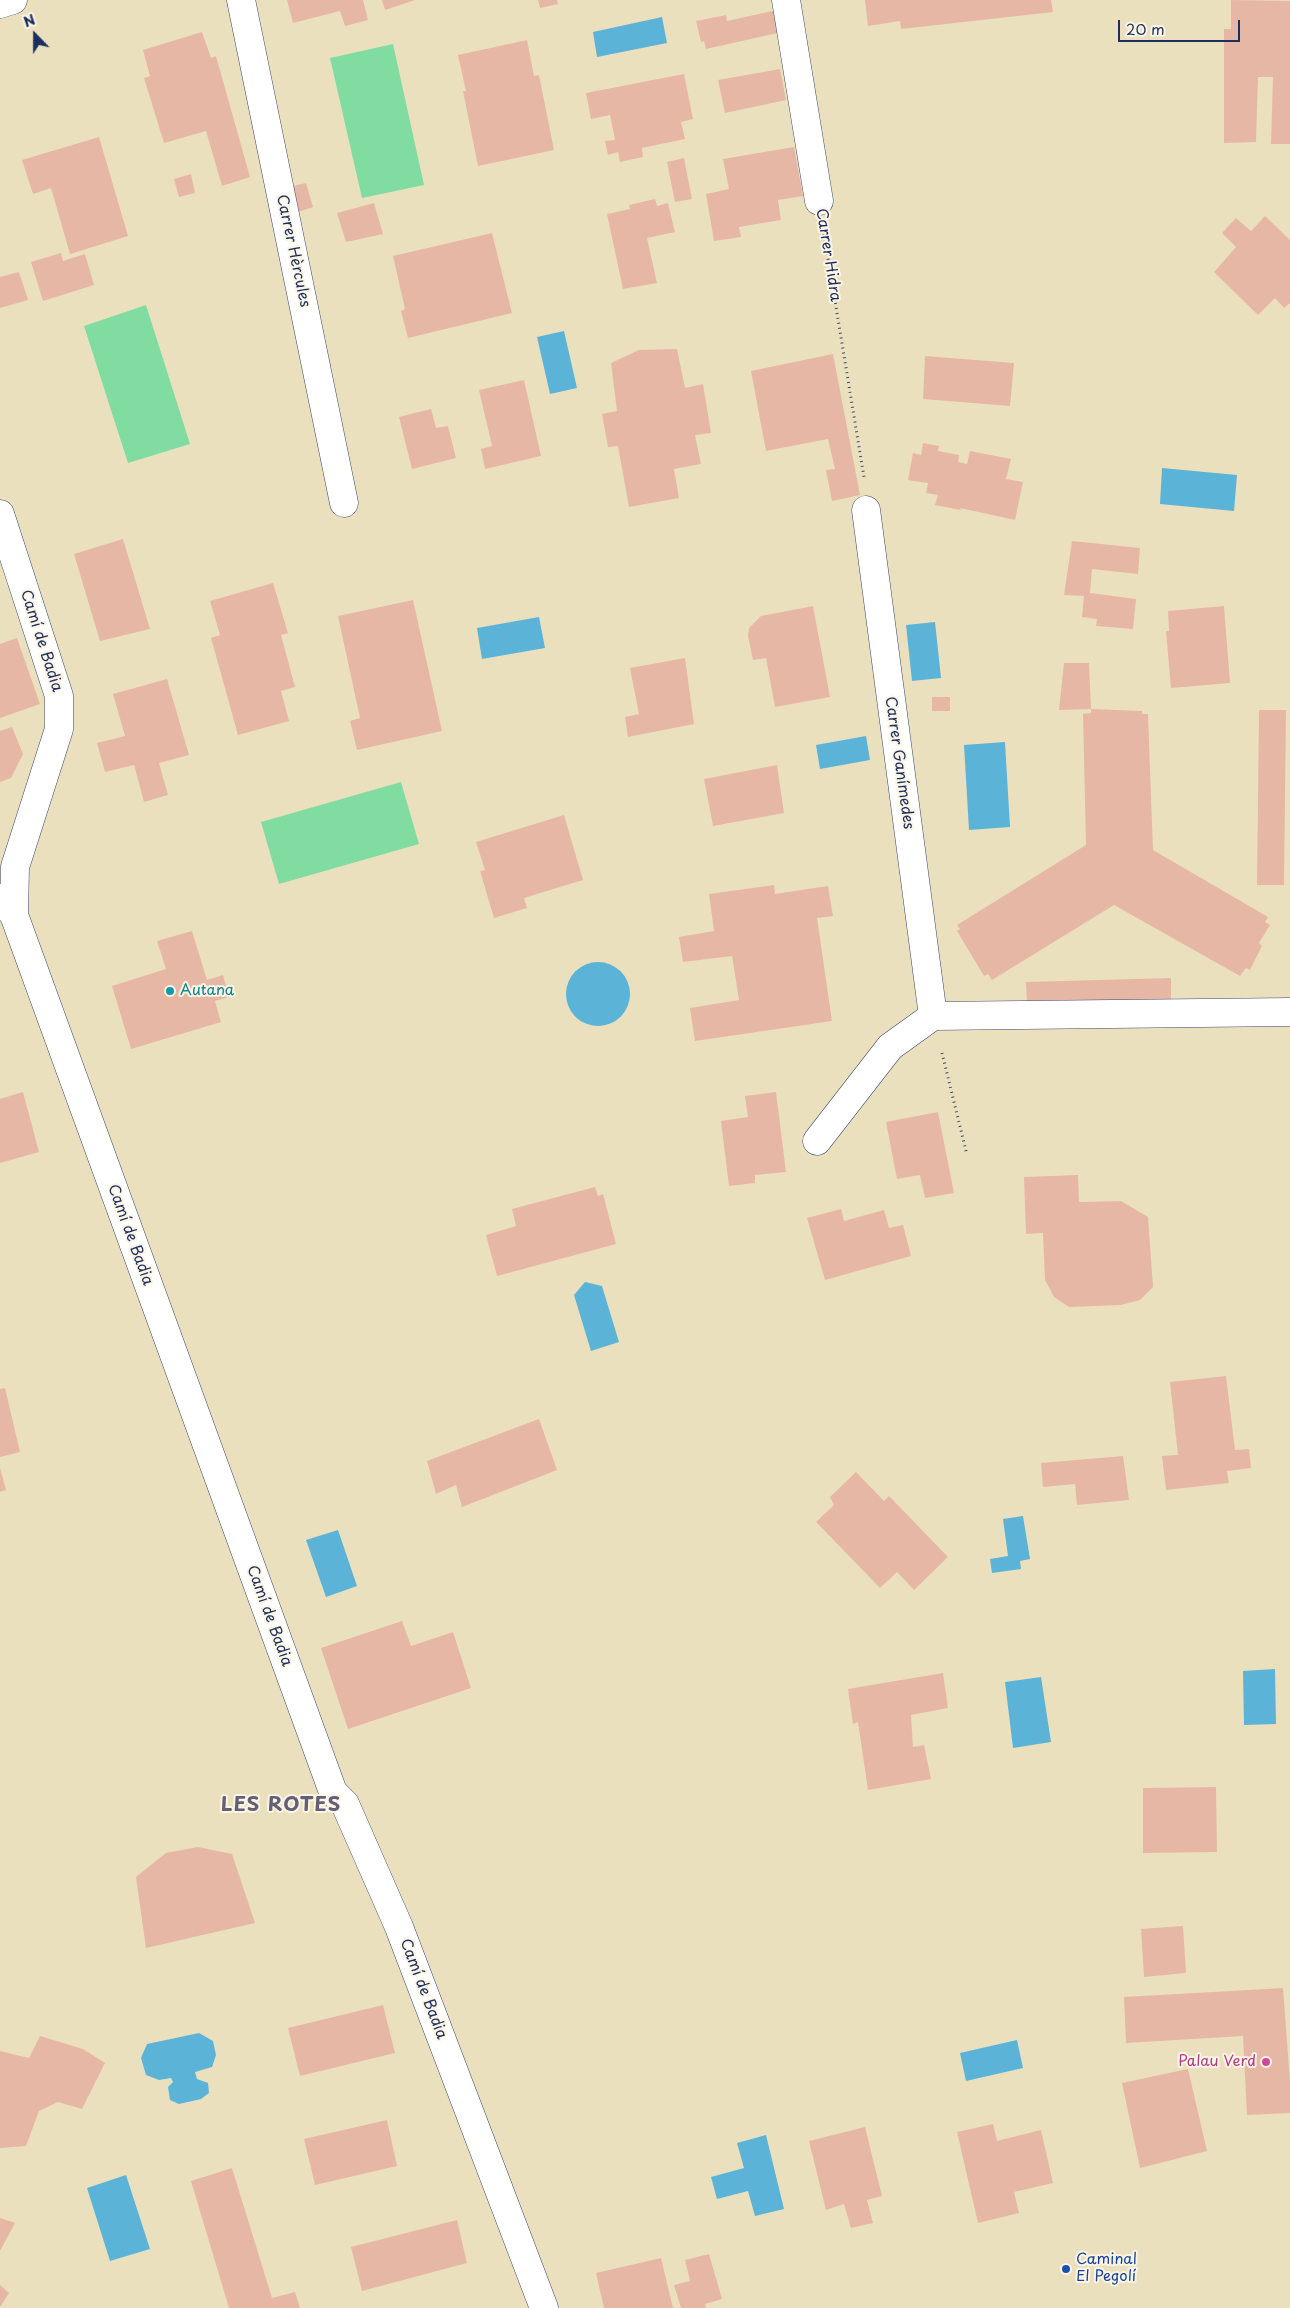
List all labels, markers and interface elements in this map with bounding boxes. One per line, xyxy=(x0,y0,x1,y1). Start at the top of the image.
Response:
text: N xyxy=(20,9,38,32)
north arrow xyxy=(10,10,60,60)
scale bar xyxy=(1120,10,1242,42)
text: 20 m xyxy=(1126,17,1165,40)
street label: Carrer Hèrcules xyxy=(272,193,314,309)
street label: Carrer Hidra xyxy=(812,207,844,303)
street label: Camí de Badia xyxy=(16,588,66,694)
street label: Carrer Ganímedes xyxy=(881,695,917,831)
place label: Autana xyxy=(180,982,234,1000)
marker: Autana xyxy=(164,985,176,997)
street label: Camí de Badia xyxy=(103,1182,157,1288)
street label: Camí de Badia xyxy=(242,1563,296,1669)
district label: LES ROTES xyxy=(220,1793,342,1817)
street label: Camí de Badia xyxy=(396,1936,450,2042)
place label: Palau Verd xyxy=(1178,2053,1256,2071)
marker: Palau Verd xyxy=(1260,2056,1272,2068)
place label: Caminal El Pegolí xyxy=(1076,2251,1137,2286)
marker: Caminal El Pegolí xyxy=(1060,2263,1072,2275)

